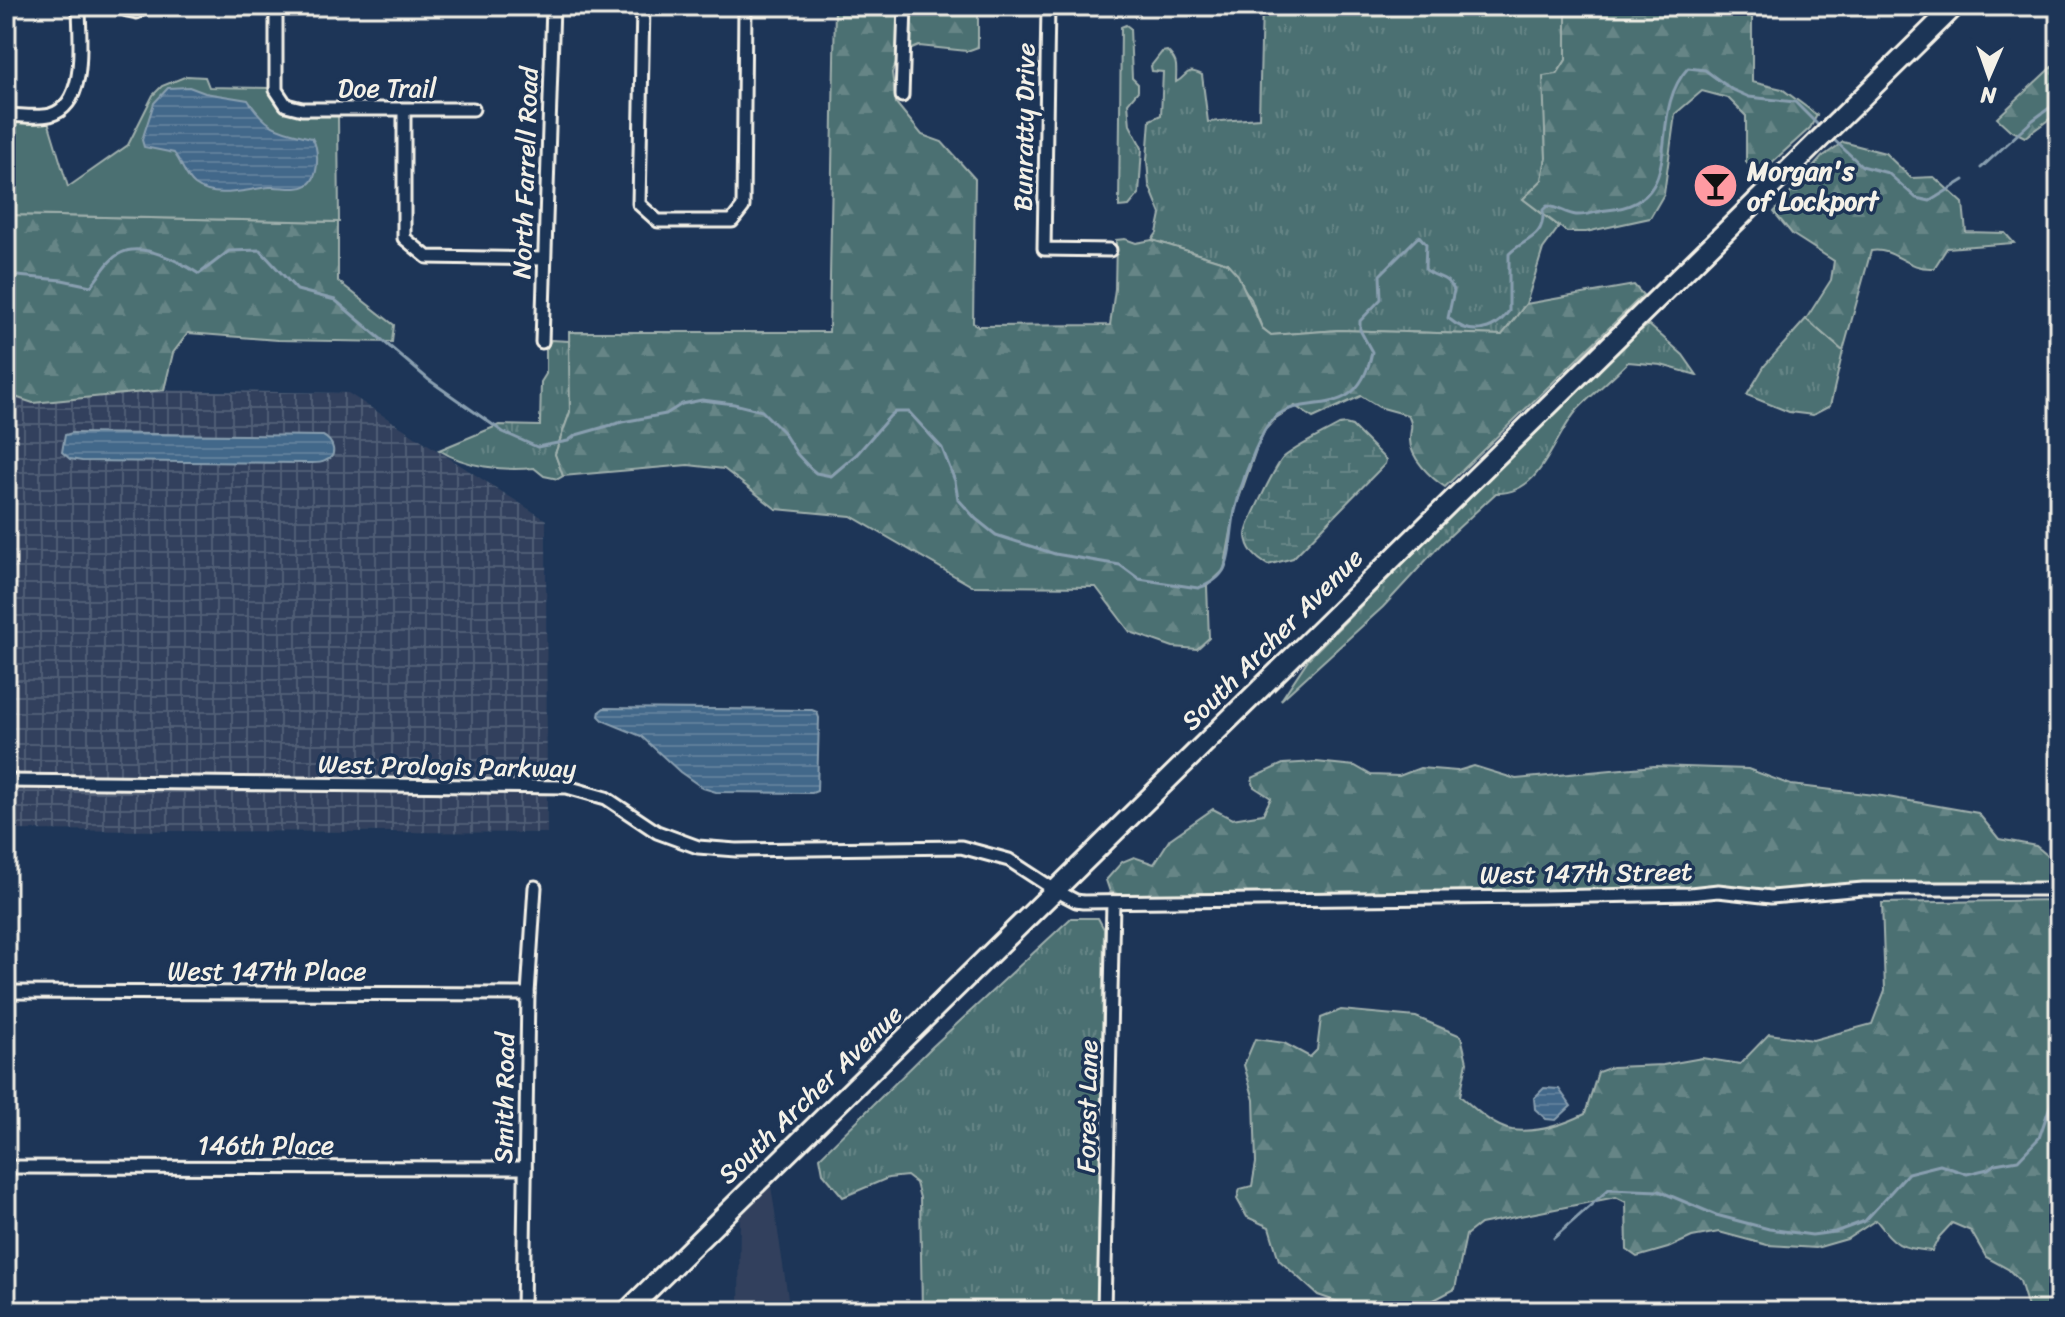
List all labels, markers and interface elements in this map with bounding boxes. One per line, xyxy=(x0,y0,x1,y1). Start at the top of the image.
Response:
north arrow xyxy=(1949,36,2029,116)
street label: Bunratty Drive xyxy=(1000,42,1048,212)
street label: North Farrell Road xyxy=(498,64,552,280)
street label: Doe Trail xyxy=(338,65,437,111)
text: N xyxy=(1979,76,1998,115)
place label: Morgan's of Lockport xyxy=(1746,148,1880,224)
bar icon: Morgan's of Lockport xyxy=(1692,162,1740,210)
street label: South Archer Avenue xyxy=(1169,536,1375,742)
street label: West Prologis Parkway xyxy=(317,741,577,791)
street label: West 147th Street xyxy=(1479,848,1693,898)
street label: West 147th Place xyxy=(167,948,367,994)
street label: South Archer Avenue xyxy=(706,993,914,1195)
street label: Smith Road xyxy=(480,1030,528,1164)
street label: Forest Lane xyxy=(1063,1039,1111,1173)
street label: 146th Place xyxy=(198,1122,334,1168)

